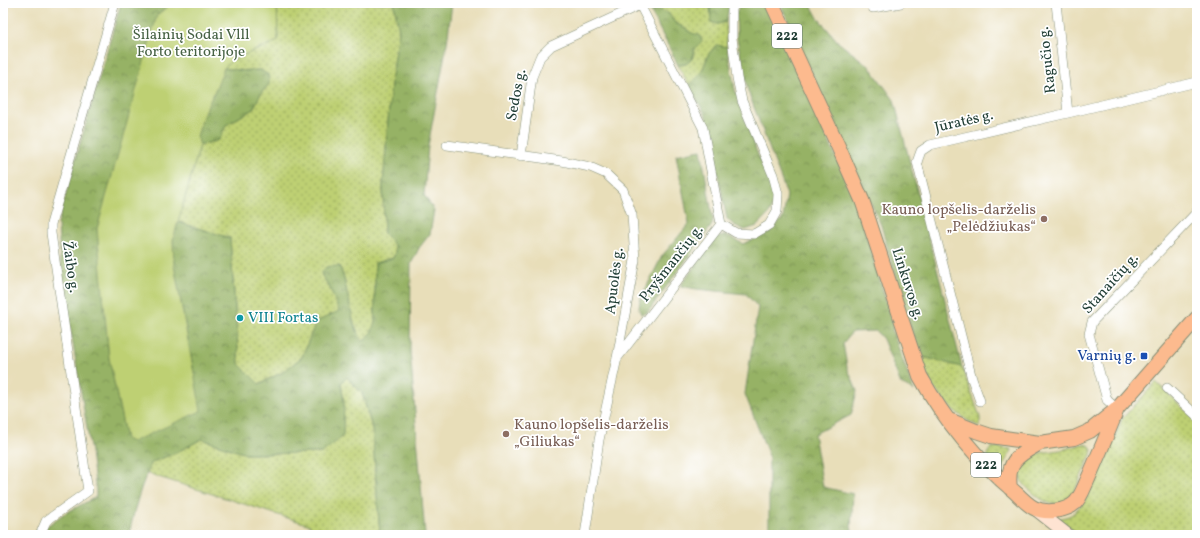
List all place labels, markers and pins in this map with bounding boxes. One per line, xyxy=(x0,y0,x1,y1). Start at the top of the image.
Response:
place label: Kauno lopšelis-darželis „Pelėdžiukas“ xyxy=(881,200,1036,238)
marker: Kauno lopšelis-darželis „Pelėdžiukas“ xyxy=(1039,214,1049,224)
place label: VIII Fortas xyxy=(248,308,318,329)
marker: VIII Fortas xyxy=(235,313,245,323)
place label: Varnių g. xyxy=(1077,346,1136,367)
marker: Varnių g. xyxy=(1139,351,1149,361)
place label: Kauno lopšelis-darželis „Giliukas“ xyxy=(514,415,669,453)
marker: Kauno lopšelis-darželis „Giliukas“ xyxy=(501,429,511,439)

